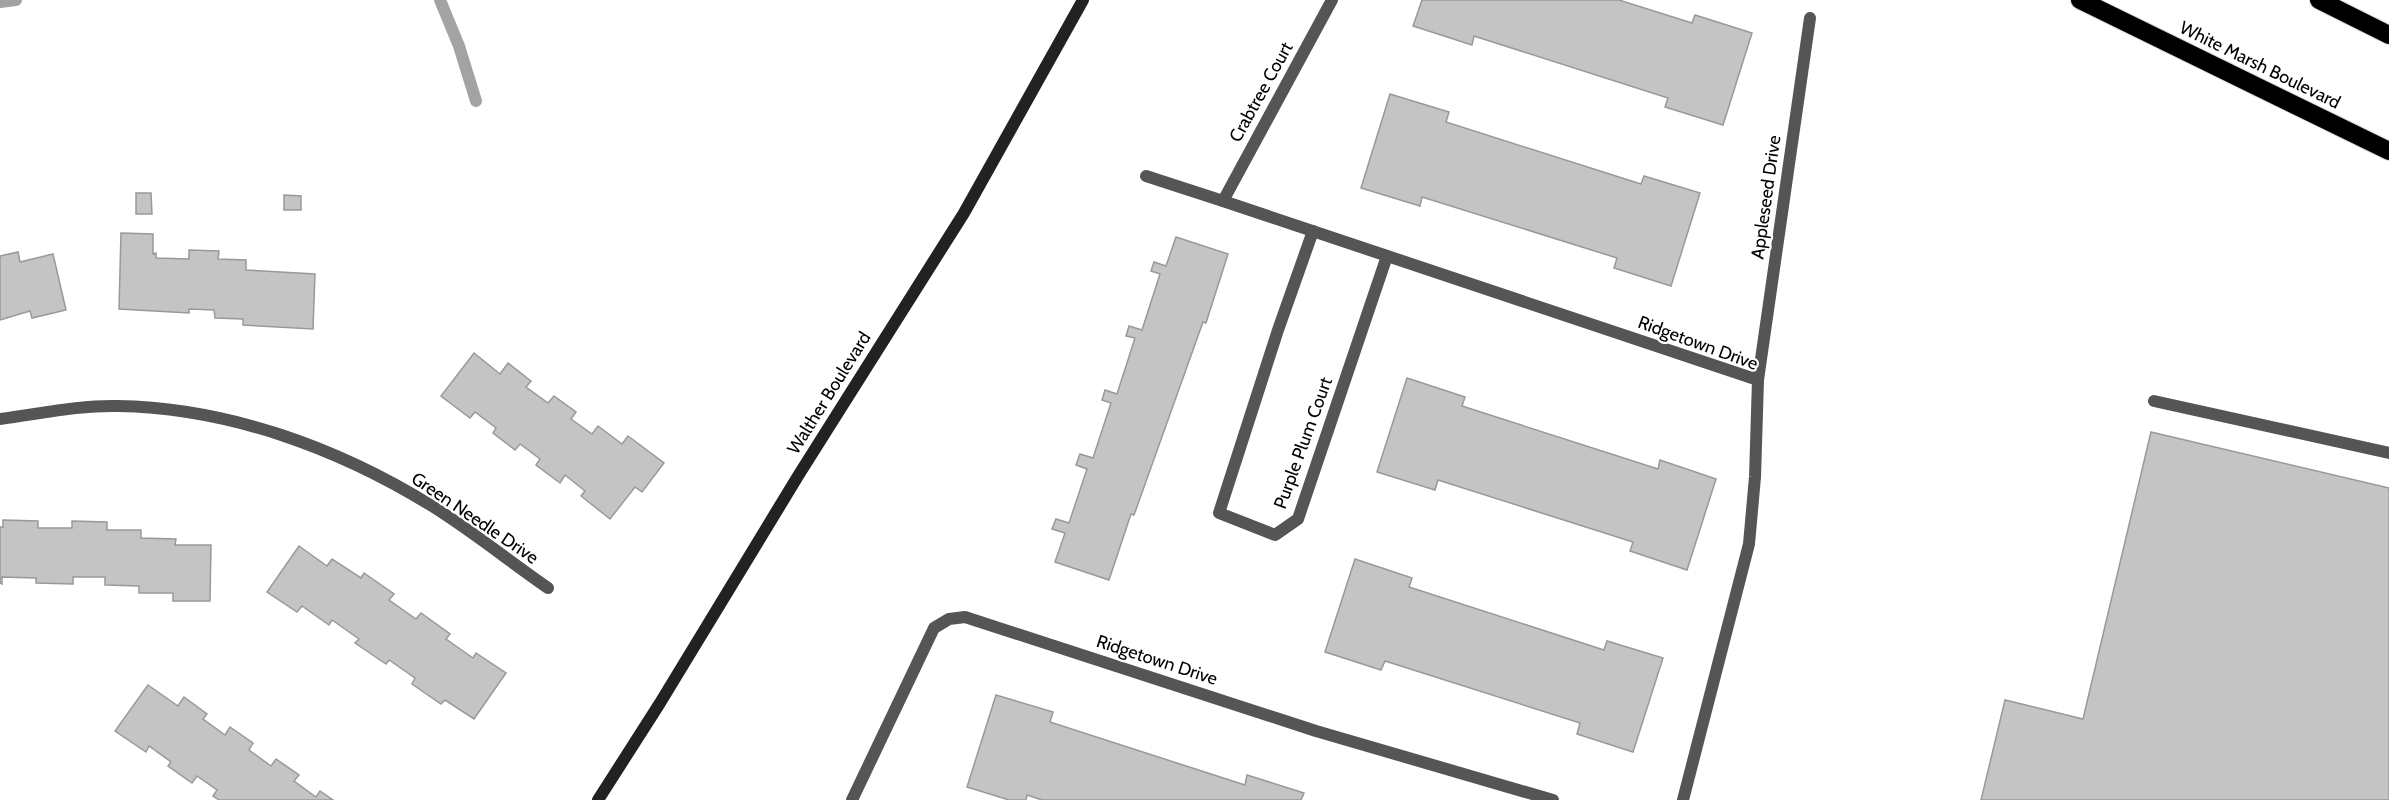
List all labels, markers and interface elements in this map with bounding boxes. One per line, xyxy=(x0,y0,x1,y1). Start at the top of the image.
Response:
street label: White Marsh Boulevard xyxy=(2176,16,2344,114)
street label: Crabtree Court xyxy=(1224,38,1298,146)
street label: Appleseed Drive xyxy=(1746,134,1786,260)
street label: Ridgetown Drive xyxy=(1635,311,1761,375)
street label: Walther Boulevard xyxy=(783,328,875,458)
street label: Purple Plum Court xyxy=(1269,374,1337,512)
street label: Green Needle Drive xyxy=(407,467,543,569)
street label: Ridgetown Drive xyxy=(1094,630,1220,690)

